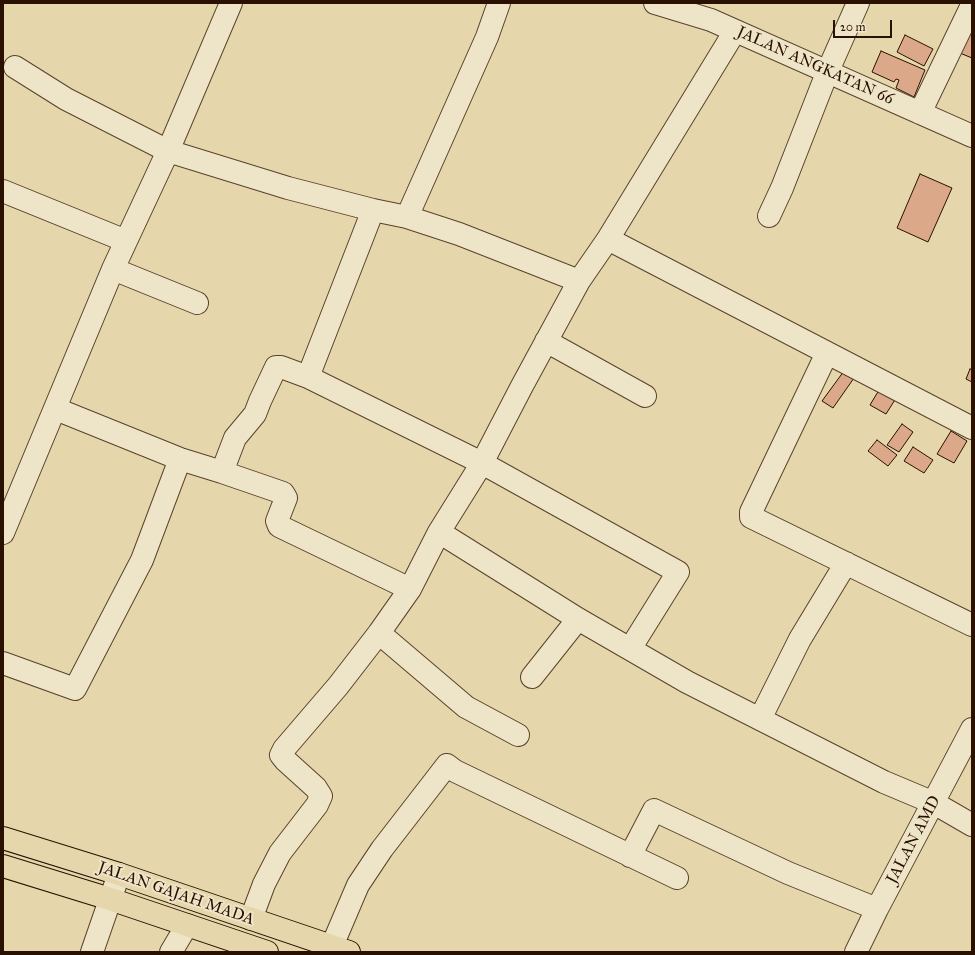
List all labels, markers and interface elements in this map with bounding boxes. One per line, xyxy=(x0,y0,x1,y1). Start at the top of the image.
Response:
scale bar xyxy=(835,12,894,38)
text: 20 m xyxy=(840,20,866,34)
street label: JALAN ANGKATAN 66 xyxy=(734,23,896,109)
street label: JALAN AMD xyxy=(883,793,945,887)
street label: JALAN GAJAH MADA xyxy=(95,858,257,930)

